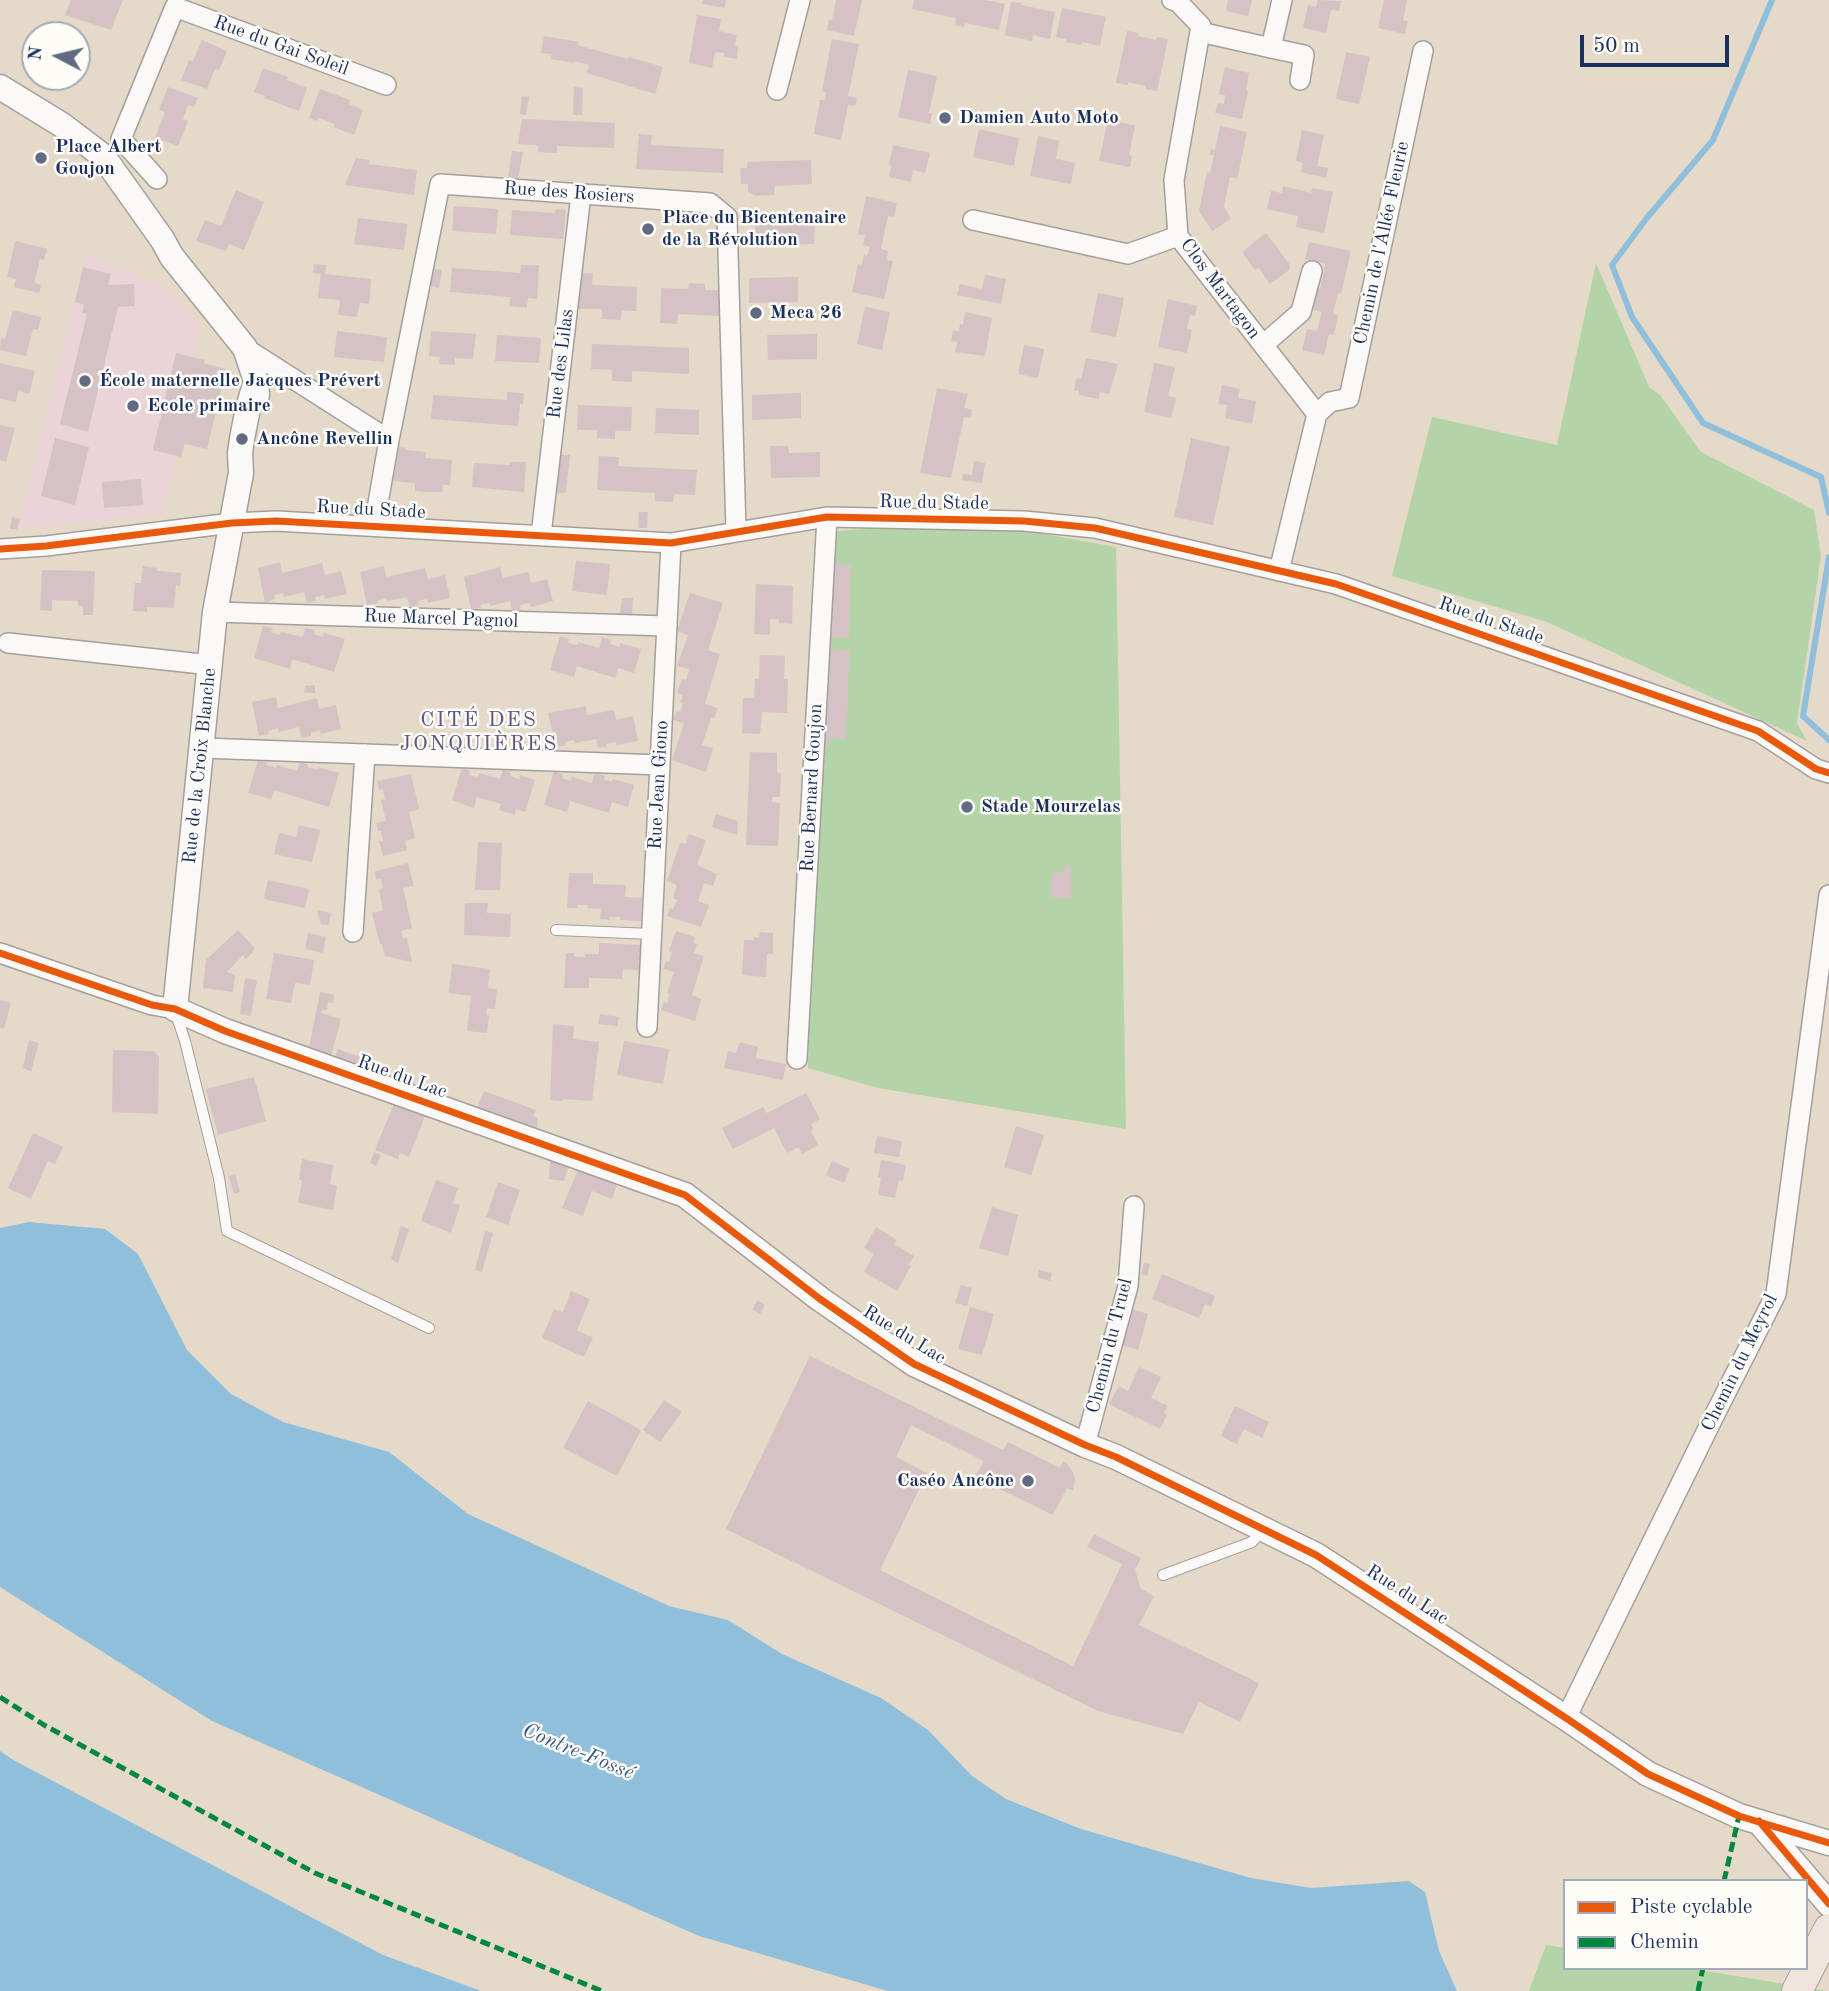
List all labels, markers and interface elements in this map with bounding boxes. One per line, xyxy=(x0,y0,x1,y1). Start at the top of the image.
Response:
street label: Rue du Gai Soleil xyxy=(210,11,352,81)
north arrow xyxy=(21,21,91,91)
scale bar xyxy=(1584,21,1733,65)
text: 50 m xyxy=(1593,36,1640,57)
text: N xyxy=(26,45,47,62)
place label: Damien Auto Moto xyxy=(959,107,1119,129)
marker: Damien Auto Moto xyxy=(937,110,953,126)
place label: Place Albert Goujon xyxy=(55,136,161,180)
street label: Chemin de l'Allée Fleurie xyxy=(1349,139,1415,347)
marker: Place Albert Goujon xyxy=(33,150,49,166)
street label: Rue des Rosiers xyxy=(503,177,635,209)
place label: Place du Bicentenaire de la Révolution xyxy=(662,207,846,251)
marker: Place du Bicentenaire de la Révolution xyxy=(640,221,656,237)
street label: Clos Martagon xyxy=(1175,234,1265,344)
place label: Meca 26 xyxy=(770,302,842,324)
marker: Meca 26 xyxy=(748,305,764,321)
street label: Rue des Lilas xyxy=(543,308,579,420)
place label: École maternelle Jacques Prévert xyxy=(99,370,381,392)
marker: École maternelle Jacques Prévert xyxy=(77,373,93,389)
place label: Ecole primaire xyxy=(147,395,271,417)
marker: Ecole primaire xyxy=(125,398,141,414)
place label: Ancône Revellin xyxy=(256,428,393,450)
marker: Ancône Revellin xyxy=(234,431,250,447)
street label: Rue du Stade xyxy=(879,491,989,515)
street label: Rue du Stade xyxy=(316,496,426,524)
street label: Rue du Stade xyxy=(1435,592,1547,650)
street label: Rue Marcel Pagnol xyxy=(363,605,519,633)
street label: Rue de la Croix Blanche xyxy=(178,667,222,865)
street label: Rue Bernard Goujon xyxy=(796,703,828,873)
district label: CITÉ DES JONQUIÈRES xyxy=(401,707,557,757)
street label: Rue Jean Giono xyxy=(644,720,674,850)
place label: Stade Mourzelas xyxy=(981,796,1120,818)
marker: Stade Mourzelas xyxy=(959,799,975,815)
street label: Rue du Lac xyxy=(354,1050,450,1104)
street label: Chemin du Truel xyxy=(1082,1276,1138,1416)
street label: Chemin du Meyrol xyxy=(1697,1291,1783,1435)
street label: Rue du Lac xyxy=(858,1301,950,1369)
place label: Caséo Ancône xyxy=(897,1470,1014,1492)
marker: Caséo Ancône xyxy=(1020,1473,1036,1489)
street label: Rue du Lac xyxy=(1362,1560,1452,1630)
water label: Contre-Fossé xyxy=(519,1718,637,1786)
legend xyxy=(1563,1879,1808,1970)
text: Piste cyclable xyxy=(1630,1897,1753,1918)
text: Chemin xyxy=(1630,1932,1699,1953)

